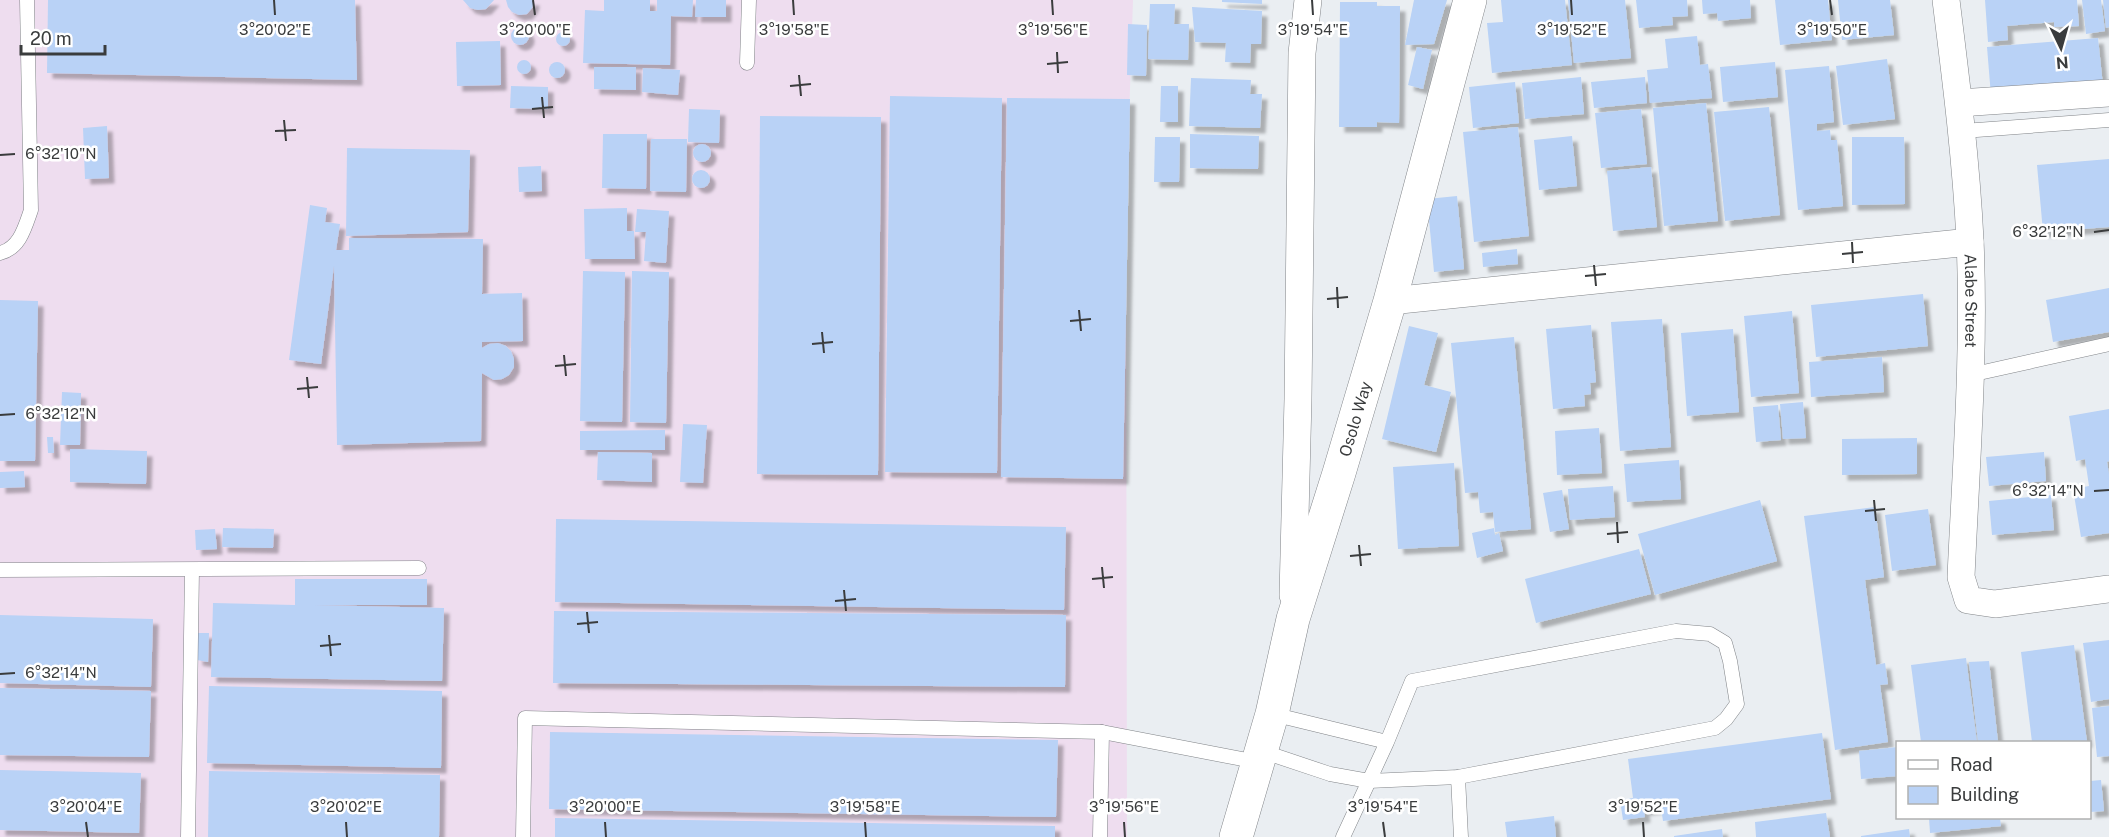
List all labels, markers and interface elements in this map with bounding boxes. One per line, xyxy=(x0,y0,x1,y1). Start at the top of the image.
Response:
scale bar xyxy=(21,18,105,56)
north arrow xyxy=(2031,18,2091,78)
text: 3°20'02"E xyxy=(239,21,311,38)
text: 3°20'00"E xyxy=(499,21,571,38)
text: 3°19'58"E xyxy=(759,21,829,38)
text: 3°19'56"E xyxy=(1018,21,1088,38)
text: 3°19'54"E xyxy=(1278,21,1348,38)
text: 3°19'52"E xyxy=(1537,21,1607,38)
text: 3°19'50"E xyxy=(1797,21,1867,38)
text: 20 m xyxy=(30,28,72,49)
text: N xyxy=(2055,52,2069,72)
text: 6°32'10"N xyxy=(25,145,97,162)
text: 6°32'12"N xyxy=(2012,223,2084,240)
street label: Alabe Street xyxy=(1961,253,1981,348)
street label: Osolo Way xyxy=(1335,379,1375,459)
text: 6°32'12"N xyxy=(25,405,97,422)
text: 6°32'14"N xyxy=(2012,482,2084,499)
text: 6°32'14"N xyxy=(25,664,97,681)
legend xyxy=(1896,741,2091,819)
text: Road xyxy=(1950,754,1993,775)
text: Building xyxy=(1950,784,2019,805)
text: 3°20'04"E xyxy=(50,798,122,815)
text: 3°20'02"E xyxy=(310,798,382,815)
text: 3°20'00"E xyxy=(569,798,641,815)
text: 3°19'58"E xyxy=(830,798,900,815)
text: 3°19'56"E xyxy=(1089,798,1159,815)
text: 3°19'54"E xyxy=(1348,798,1418,815)
text: 3°19'52"E xyxy=(1608,798,1678,815)

